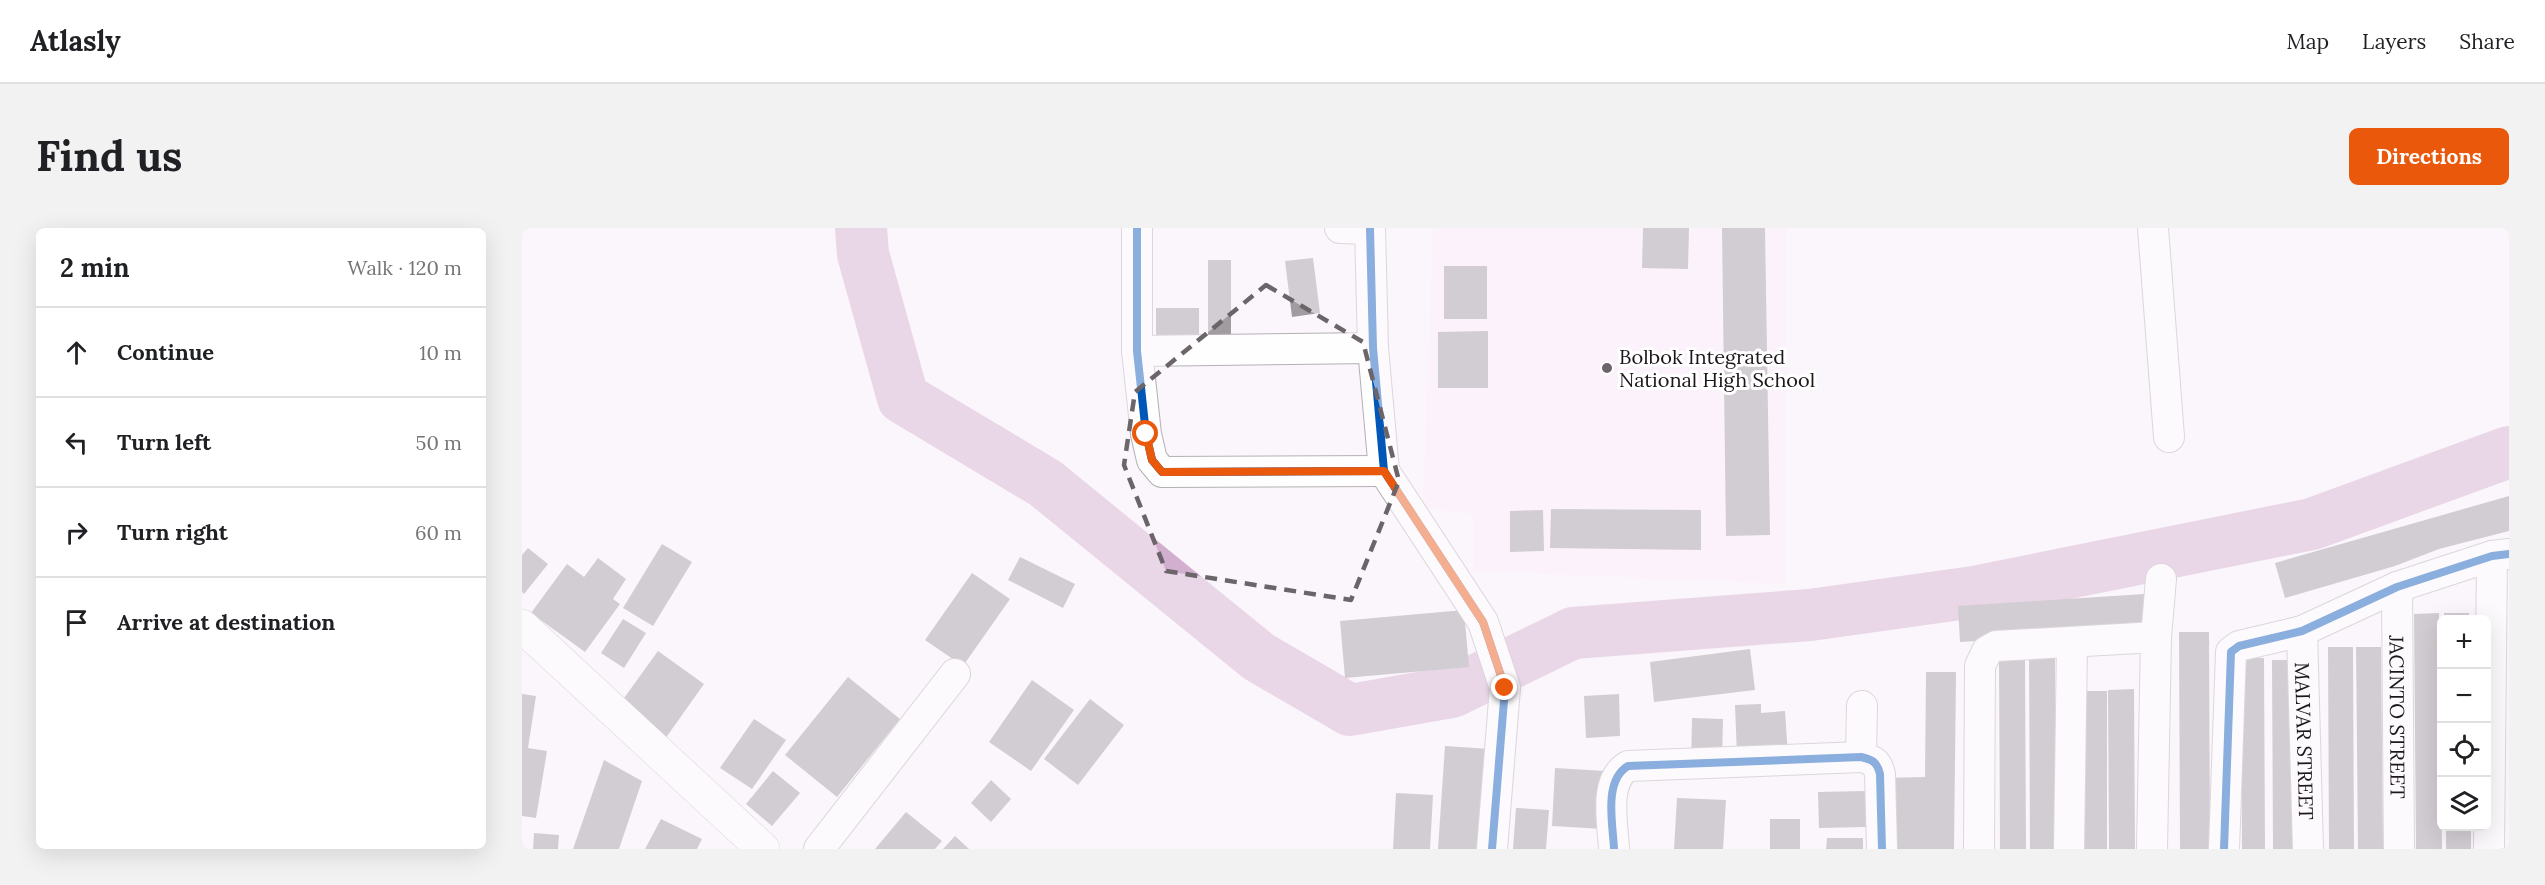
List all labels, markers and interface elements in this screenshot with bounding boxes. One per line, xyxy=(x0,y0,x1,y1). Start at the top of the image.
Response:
text: Atlasly xyxy=(30,23,121,59)
text: Map xyxy=(2286,28,2329,55)
text: Layers xyxy=(2362,28,2426,55)
text: Share xyxy=(2459,28,2515,55)
button: Directions xyxy=(2349,128,2509,185)
text: Find us xyxy=(36,129,182,183)
text: 2 min xyxy=(60,251,130,284)
text: Walk · 120 m xyxy=(347,255,462,280)
icon: ahead xyxy=(60,336,93,369)
text: Continue xyxy=(117,338,214,366)
text: 10 m xyxy=(419,340,462,365)
place label: Bolbok Integrated National High School xyxy=(1619,344,1815,392)
marker: Bolbok Integrated National High School xyxy=(1600,361,1614,375)
route start xyxy=(1132,420,1158,446)
icon: left xyxy=(60,426,93,459)
text: Turn left xyxy=(117,428,211,456)
text: 50 m xyxy=(416,430,462,455)
icon: right xyxy=(60,516,93,549)
text: Turn right xyxy=(117,518,228,546)
text: 60 m xyxy=(415,520,462,545)
icon: arrive xyxy=(60,606,93,639)
text: Arrive at destination xyxy=(117,608,335,636)
map controls xyxy=(2437,615,2491,831)
button: + xyxy=(2437,615,2491,669)
street label: JACINTO STREET xyxy=(2385,634,2411,799)
street label: MALVAR STREET xyxy=(2290,662,2320,820)
button: − xyxy=(2437,669,2491,723)
route end xyxy=(1491,674,1517,700)
button: locate xyxy=(2437,723,2491,777)
button: layers xyxy=(2437,777,2491,831)

